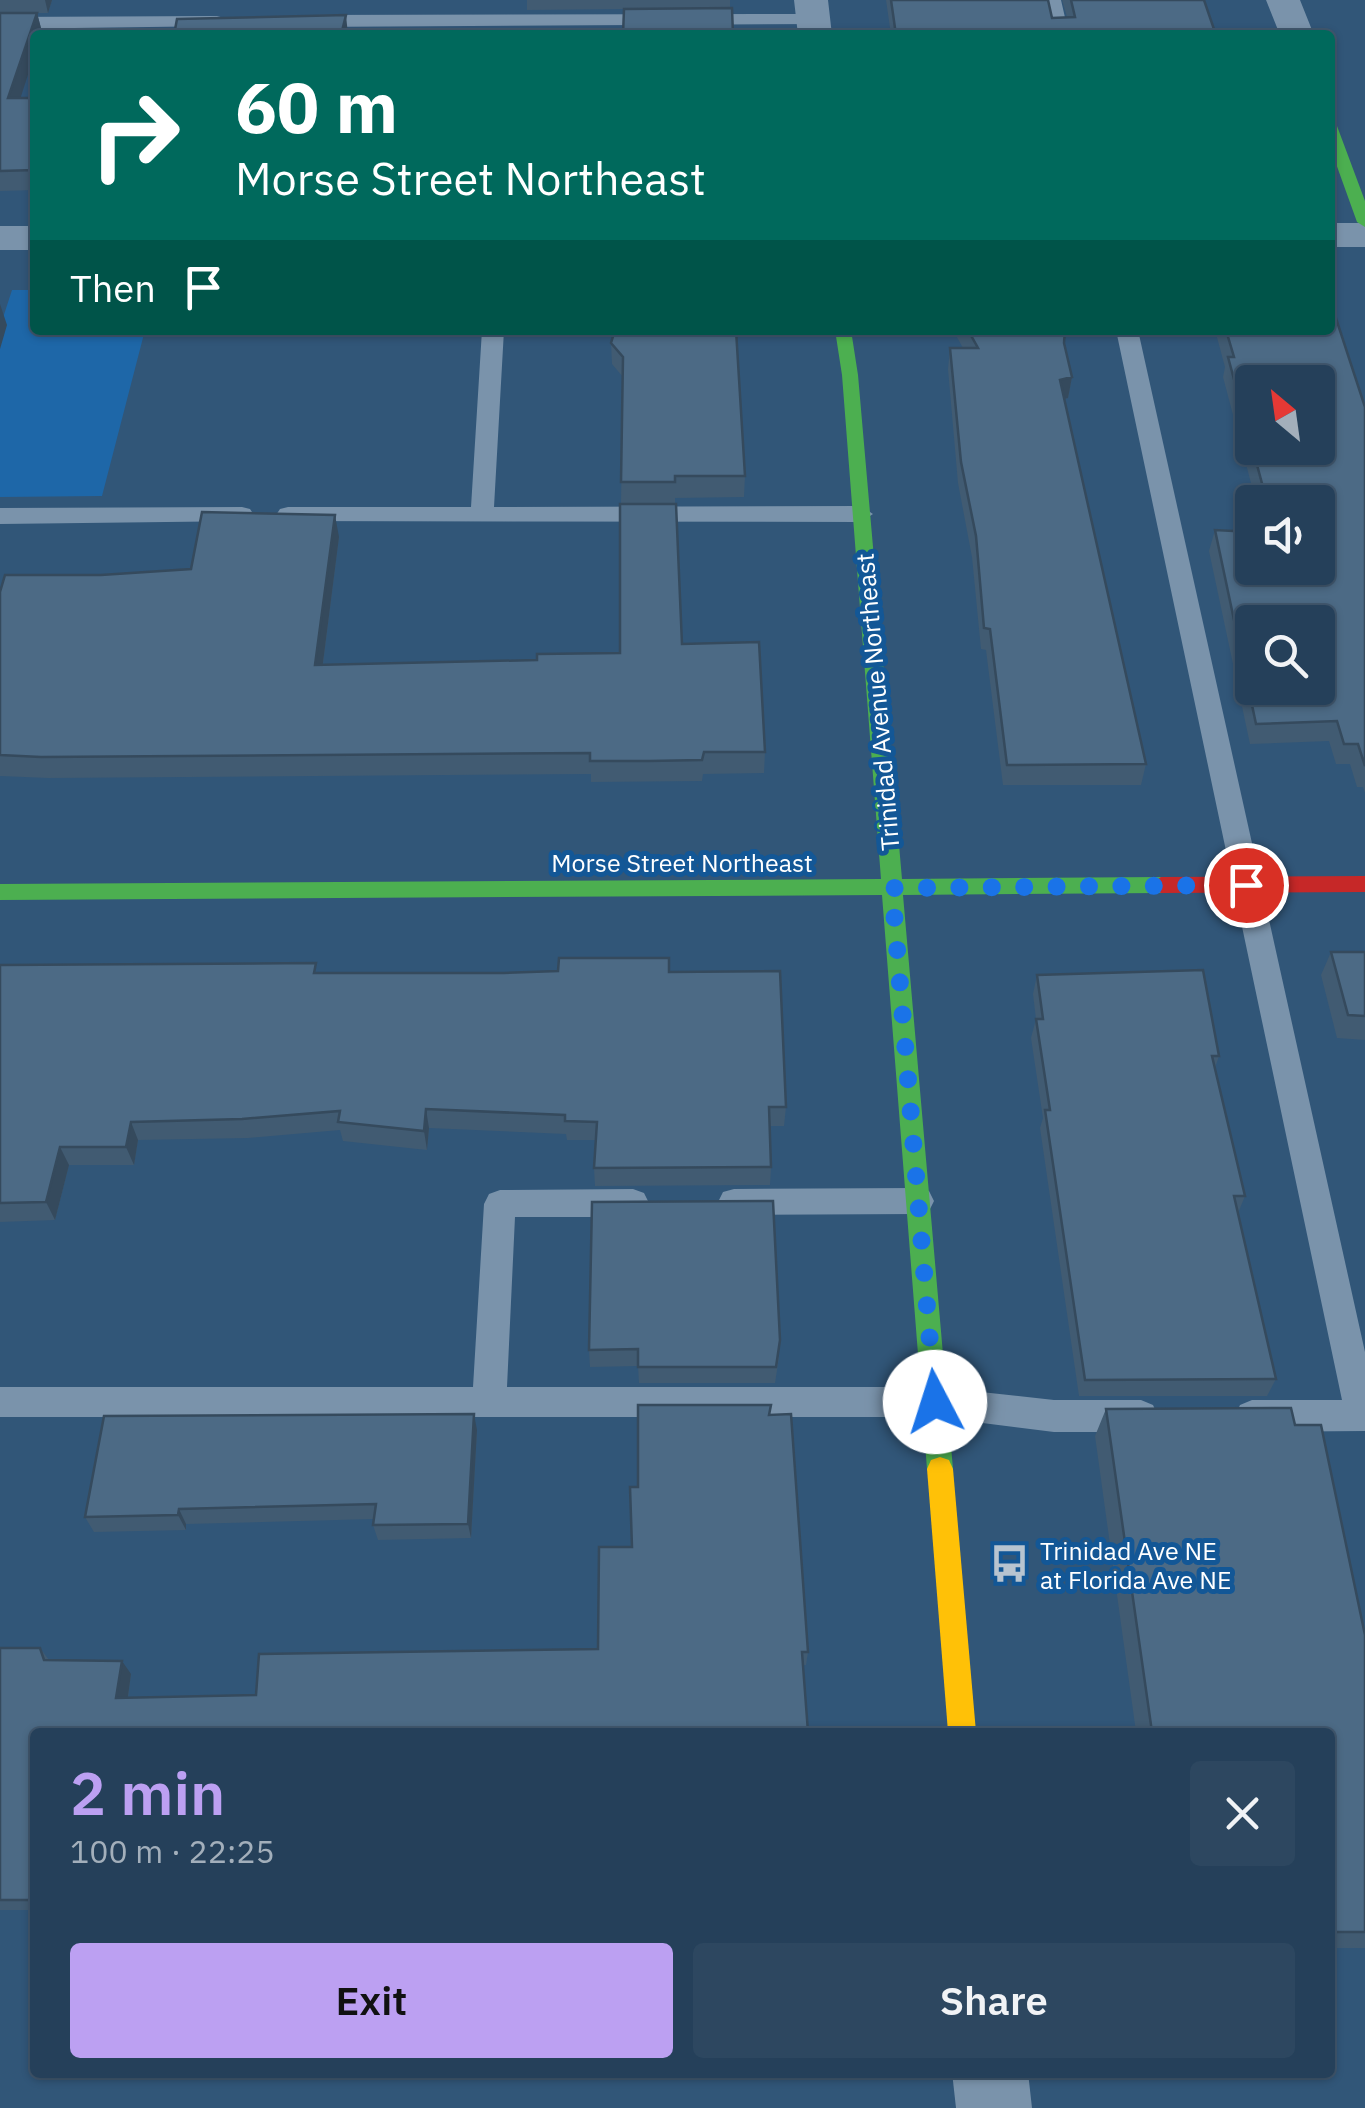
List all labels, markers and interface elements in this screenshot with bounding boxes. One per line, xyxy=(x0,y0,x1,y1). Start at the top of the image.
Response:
text: 60 m xyxy=(235,61,398,152)
icon: right xyxy=(70,70,200,200)
text: Morse Street Northeast xyxy=(235,149,706,207)
icon: arrive xyxy=(176,260,231,315)
text: Then xyxy=(70,263,156,312)
north arrow xyxy=(1235,365,1335,465)
map controls xyxy=(1235,365,1335,705)
button: sound xyxy=(1235,485,1335,585)
street label: Trinidad Avenue Northeast xyxy=(848,552,906,852)
button: search xyxy=(1235,605,1335,705)
pin xyxy=(1204,843,1289,928)
street label: Morse Street Northeast xyxy=(551,846,813,879)
icon: arrive xyxy=(1219,858,1274,913)
position arrow xyxy=(883,1350,987,1454)
place label: Trinidad Ave NE at Florida Ave NE xyxy=(1040,1534,1231,1596)
bus stop icon: Trinidad Ave NE at Florida Ave NE xyxy=(989,1543,1031,1585)
text: 2 min xyxy=(70,1753,225,1832)
button: close xyxy=(1190,1761,1295,1866)
text: 100 m · 22:25 xyxy=(70,1830,275,1872)
button: Exit xyxy=(70,1943,673,2058)
button: Share xyxy=(693,1943,1295,2058)

